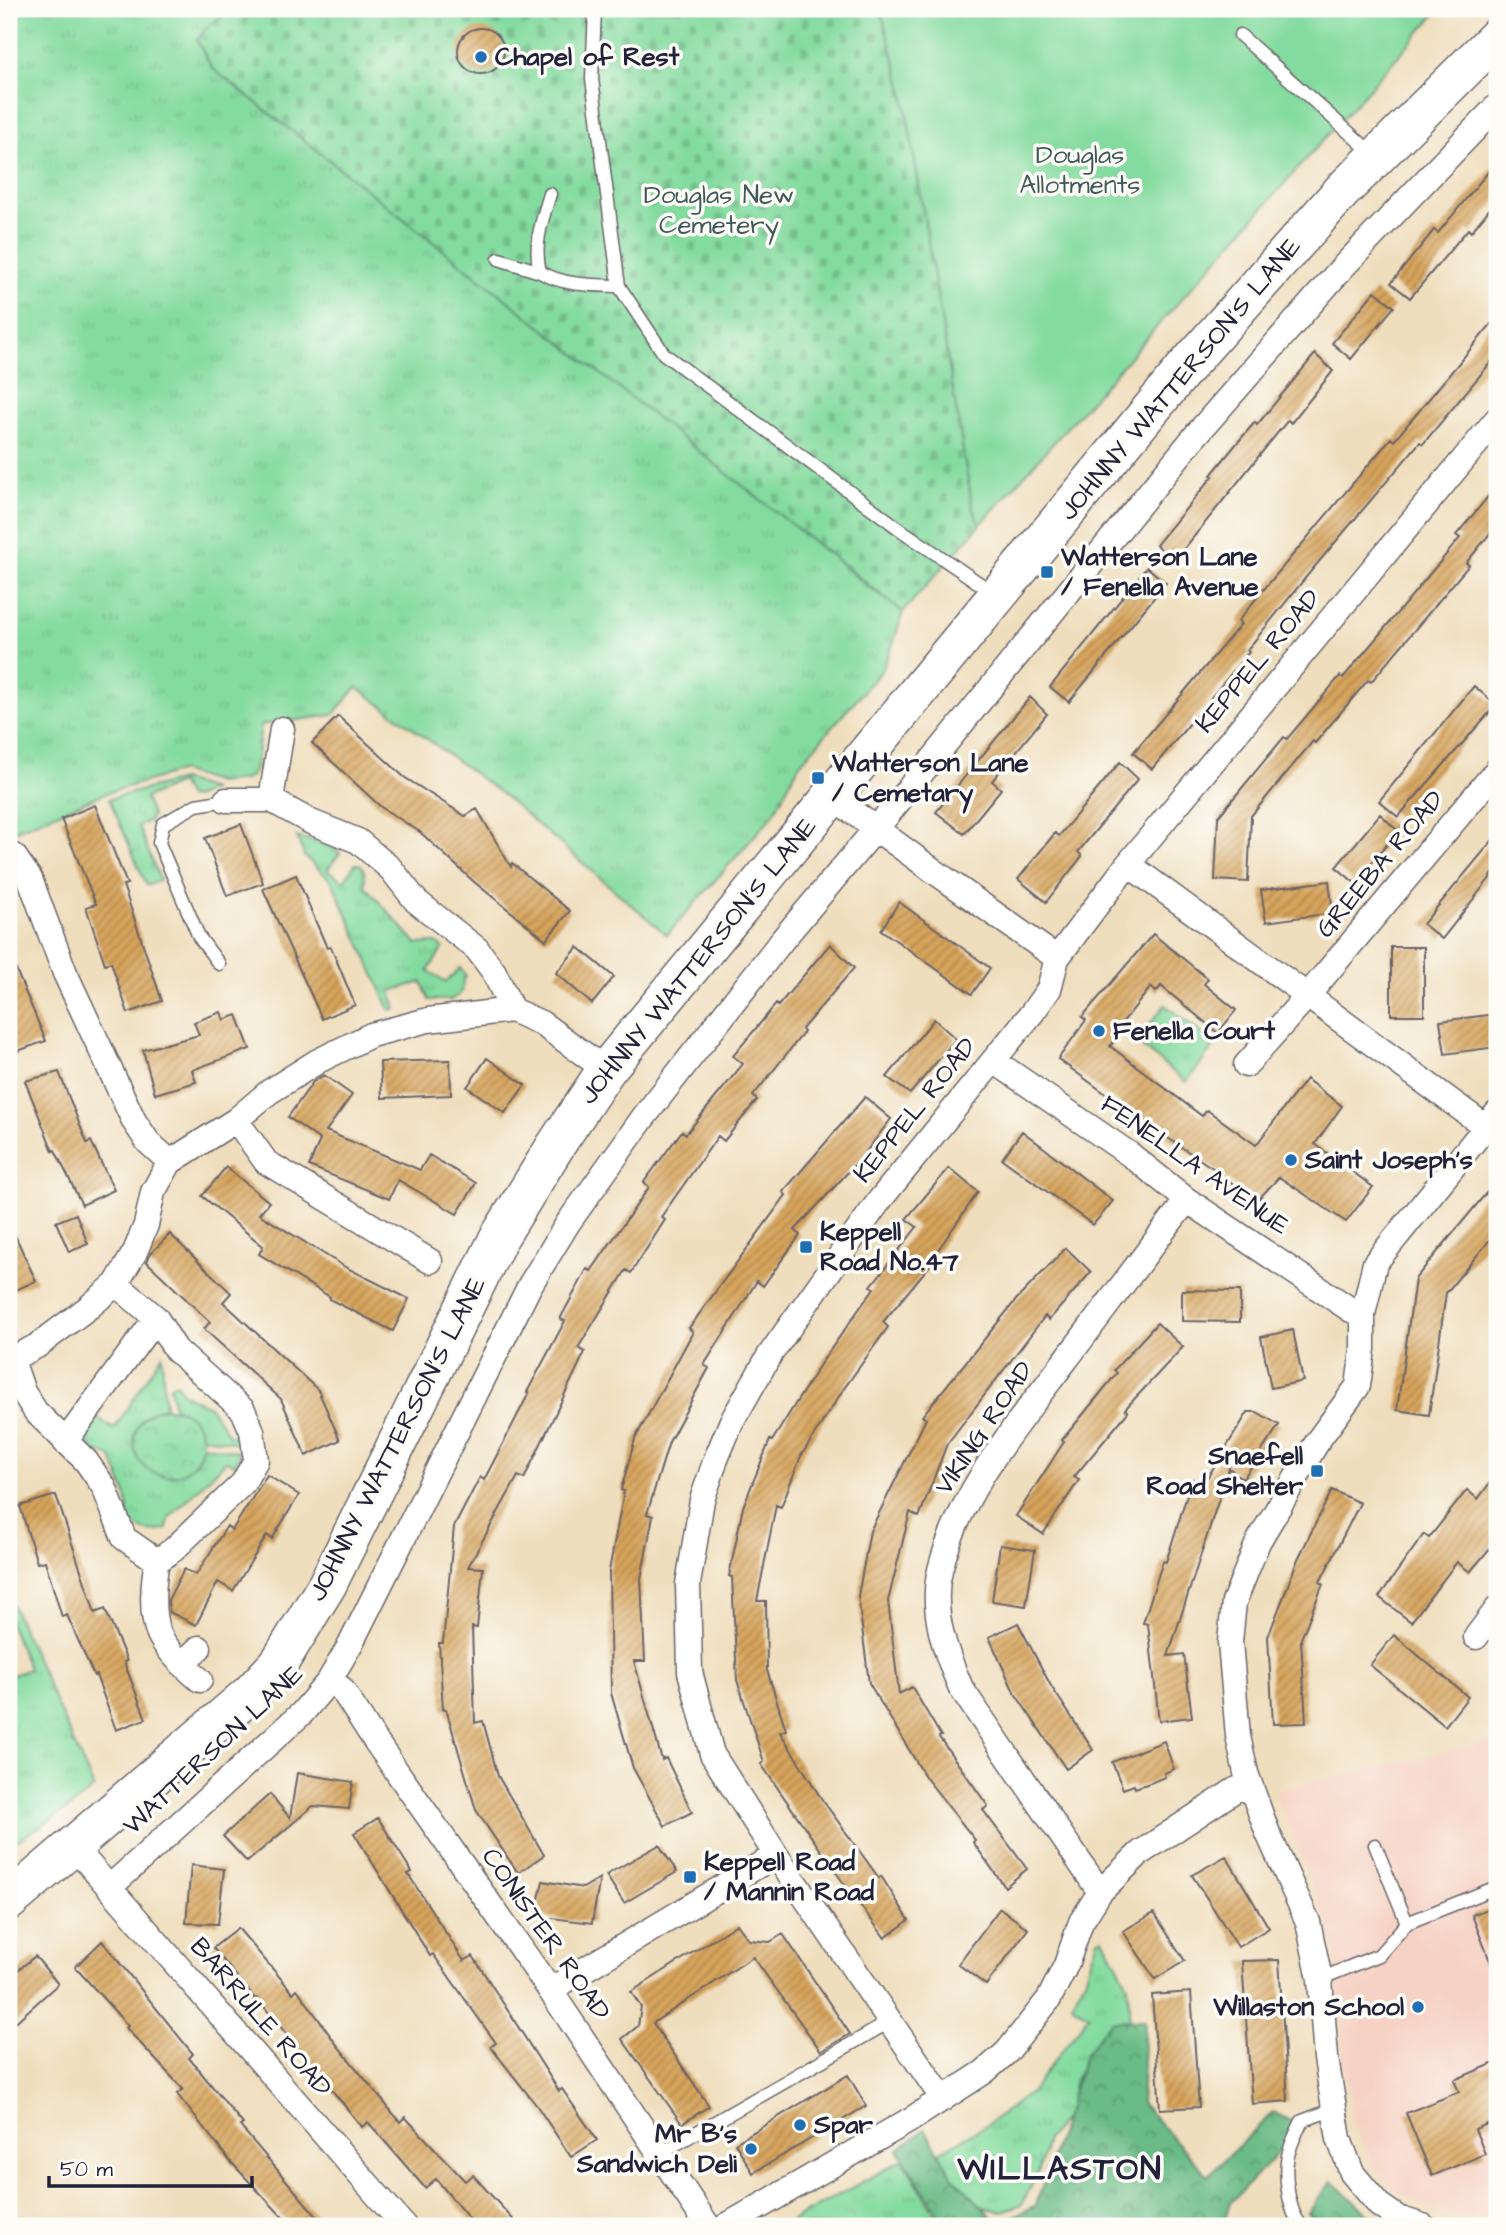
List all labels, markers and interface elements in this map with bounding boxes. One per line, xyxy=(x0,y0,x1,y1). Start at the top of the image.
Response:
place label: Chapel of Rest xyxy=(495,39,680,75)
marker: Chapel of Rest xyxy=(473,49,489,65)
park label: Douglas Allotments xyxy=(1020,137,1140,203)
park label: Douglas New Cemetery xyxy=(644,177,794,245)
street label: JOHNNY WATTERSON'S LANE xyxy=(1051,230,1309,528)
place label: Watterson Lane / Fenella Avenue xyxy=(1060,539,1259,605)
marker: Watterson Lane / Fenella Avenue xyxy=(1039,564,1055,580)
street label: KEPPEL ROAD xyxy=(1187,581,1329,741)
place label: Watterson Lane / Cemetary xyxy=(831,745,1029,814)
marker: Watterson Lane / Cemetary xyxy=(810,770,826,786)
street label: GREEBA ROAD xyxy=(1308,782,1452,945)
street label: JOHNNY WATTERSON'S LANE xyxy=(571,810,825,1112)
place label: Fenella Court xyxy=(1113,1013,1276,1049)
marker: Fenella Court xyxy=(1091,1023,1107,1039)
street label: KEPPEL ROAD xyxy=(845,1030,985,1190)
street label: FENELLA AVENUE xyxy=(1093,1086,1297,1244)
place label: Saint Joseph's xyxy=(1304,1142,1473,1178)
marker: Saint Joseph's xyxy=(1283,1152,1299,1168)
place label: Keppell Road No.47 xyxy=(820,1214,958,1280)
marker: Keppell Road No.47 xyxy=(798,1239,814,1255)
street label: JOHNNY WATTERSON'S LANE xyxy=(299,1271,495,1607)
street label: VIKING ROAD xyxy=(926,1354,1042,1502)
place label: Snaefell Road Shelter xyxy=(1146,1438,1304,1504)
marker: Snaefell Road Shelter xyxy=(1309,1463,1325,1479)
street label: WATTERSON LANE xyxy=(115,1657,311,1843)
street label: CONISTER ROAD xyxy=(473,1841,619,2027)
place label: Keppell Road / Mannin Road xyxy=(704,1844,875,1910)
marker: Keppell Road / Mannin Road xyxy=(682,1869,698,1885)
street label: BARRULE ROAD xyxy=(182,1930,340,2104)
place label: Willaston School xyxy=(1212,1989,1404,2025)
marker: Willaston School xyxy=(1410,1999,1426,2015)
place label: Spar xyxy=(813,2107,873,2143)
place label: Mr B's Sandwich Deli xyxy=(576,2116,737,2182)
marker: Spar xyxy=(792,2117,808,2133)
marker: Mr B's Sandwich Deli xyxy=(743,2141,759,2157)
scale bar xyxy=(49,2144,252,2188)
district label: WILLASTON xyxy=(956,2146,1163,2192)
text: 50 m xyxy=(60,2155,114,2184)

